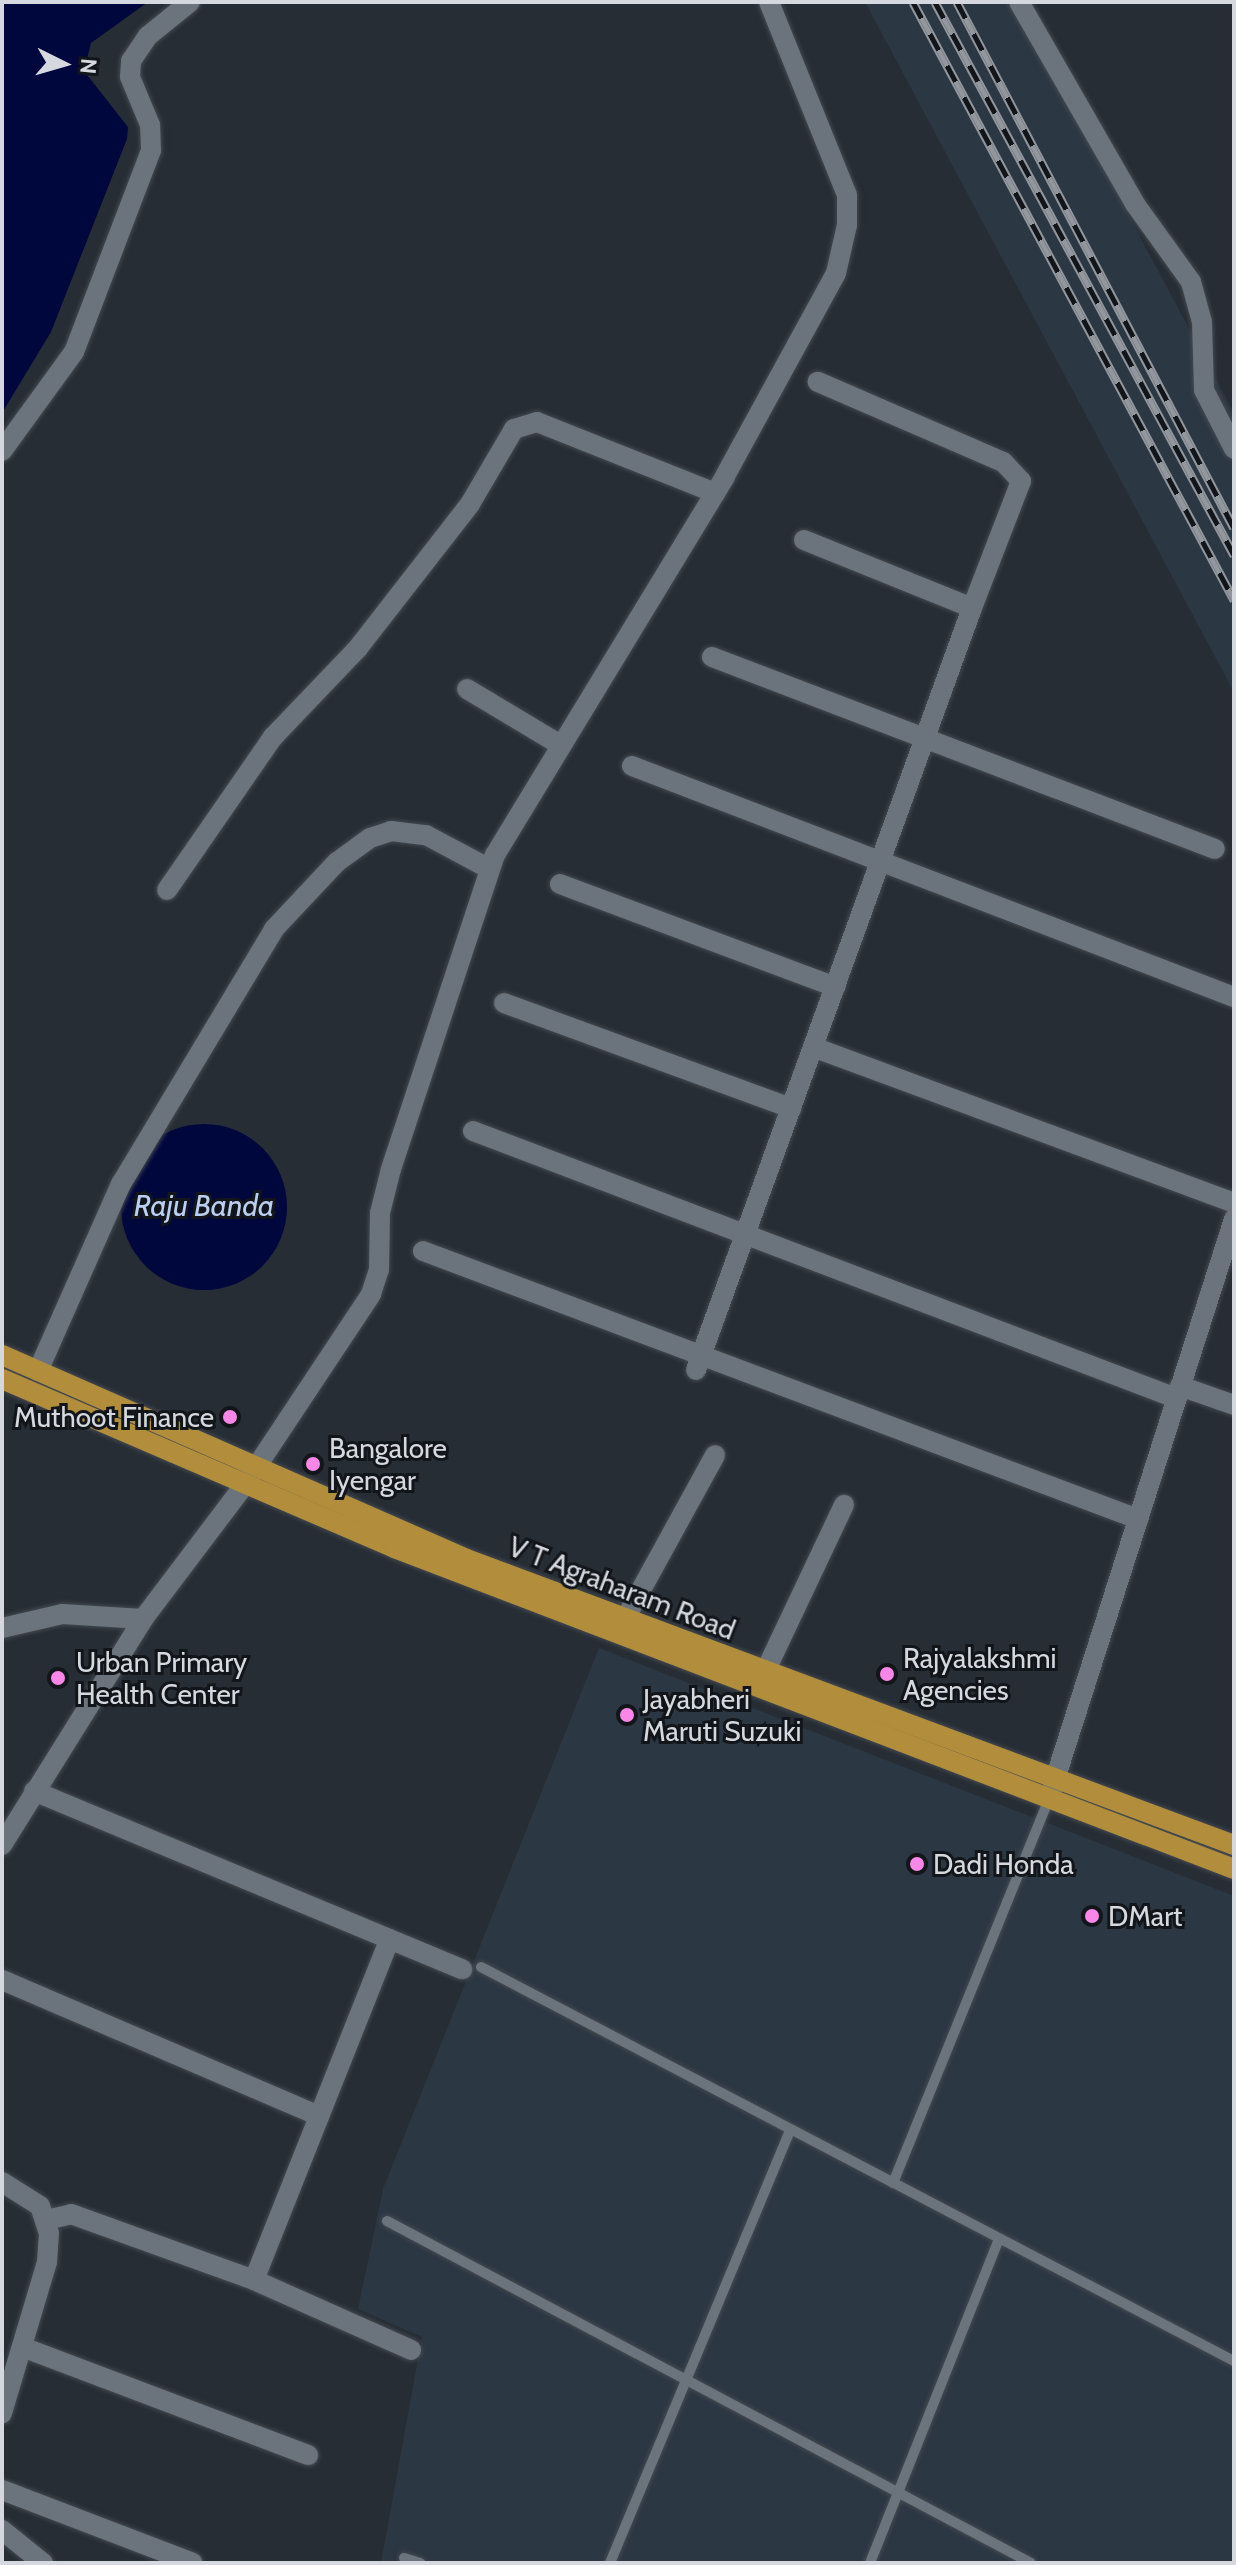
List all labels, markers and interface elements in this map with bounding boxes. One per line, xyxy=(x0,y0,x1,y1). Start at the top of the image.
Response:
north arrow xyxy=(24,24,104,104)
text: N xyxy=(74,57,103,75)
water label: Raju Banda xyxy=(134,1188,274,1224)
place label: Muthoot Finance xyxy=(14,1400,214,1434)
marker: Muthoot Finance xyxy=(221,1408,239,1426)
place label: Bangalore Iyengar xyxy=(329,1431,447,1497)
marker: Bangalore Iyengar xyxy=(304,1455,322,1473)
street label: V T Agraharam Road xyxy=(504,1529,740,1647)
place label: Rajyalakshmi Agencies xyxy=(903,1641,1056,1707)
place label: Urban Primary Health Center xyxy=(76,1645,247,1711)
marker: Rajyalakshmi Agencies xyxy=(878,1665,896,1683)
marker: Urban Primary Health Center xyxy=(47,1667,69,1689)
place label: Jayabheri Maruti Suzuki xyxy=(643,1682,801,1748)
marker: Jayabheri Maruti Suzuki xyxy=(618,1706,636,1724)
place label: Dadi Honda xyxy=(933,1847,1074,1881)
marker: Dadi Honda xyxy=(908,1855,926,1873)
place label: DMart xyxy=(1108,1899,1182,1933)
marker: DMart xyxy=(1083,1907,1101,1925)

